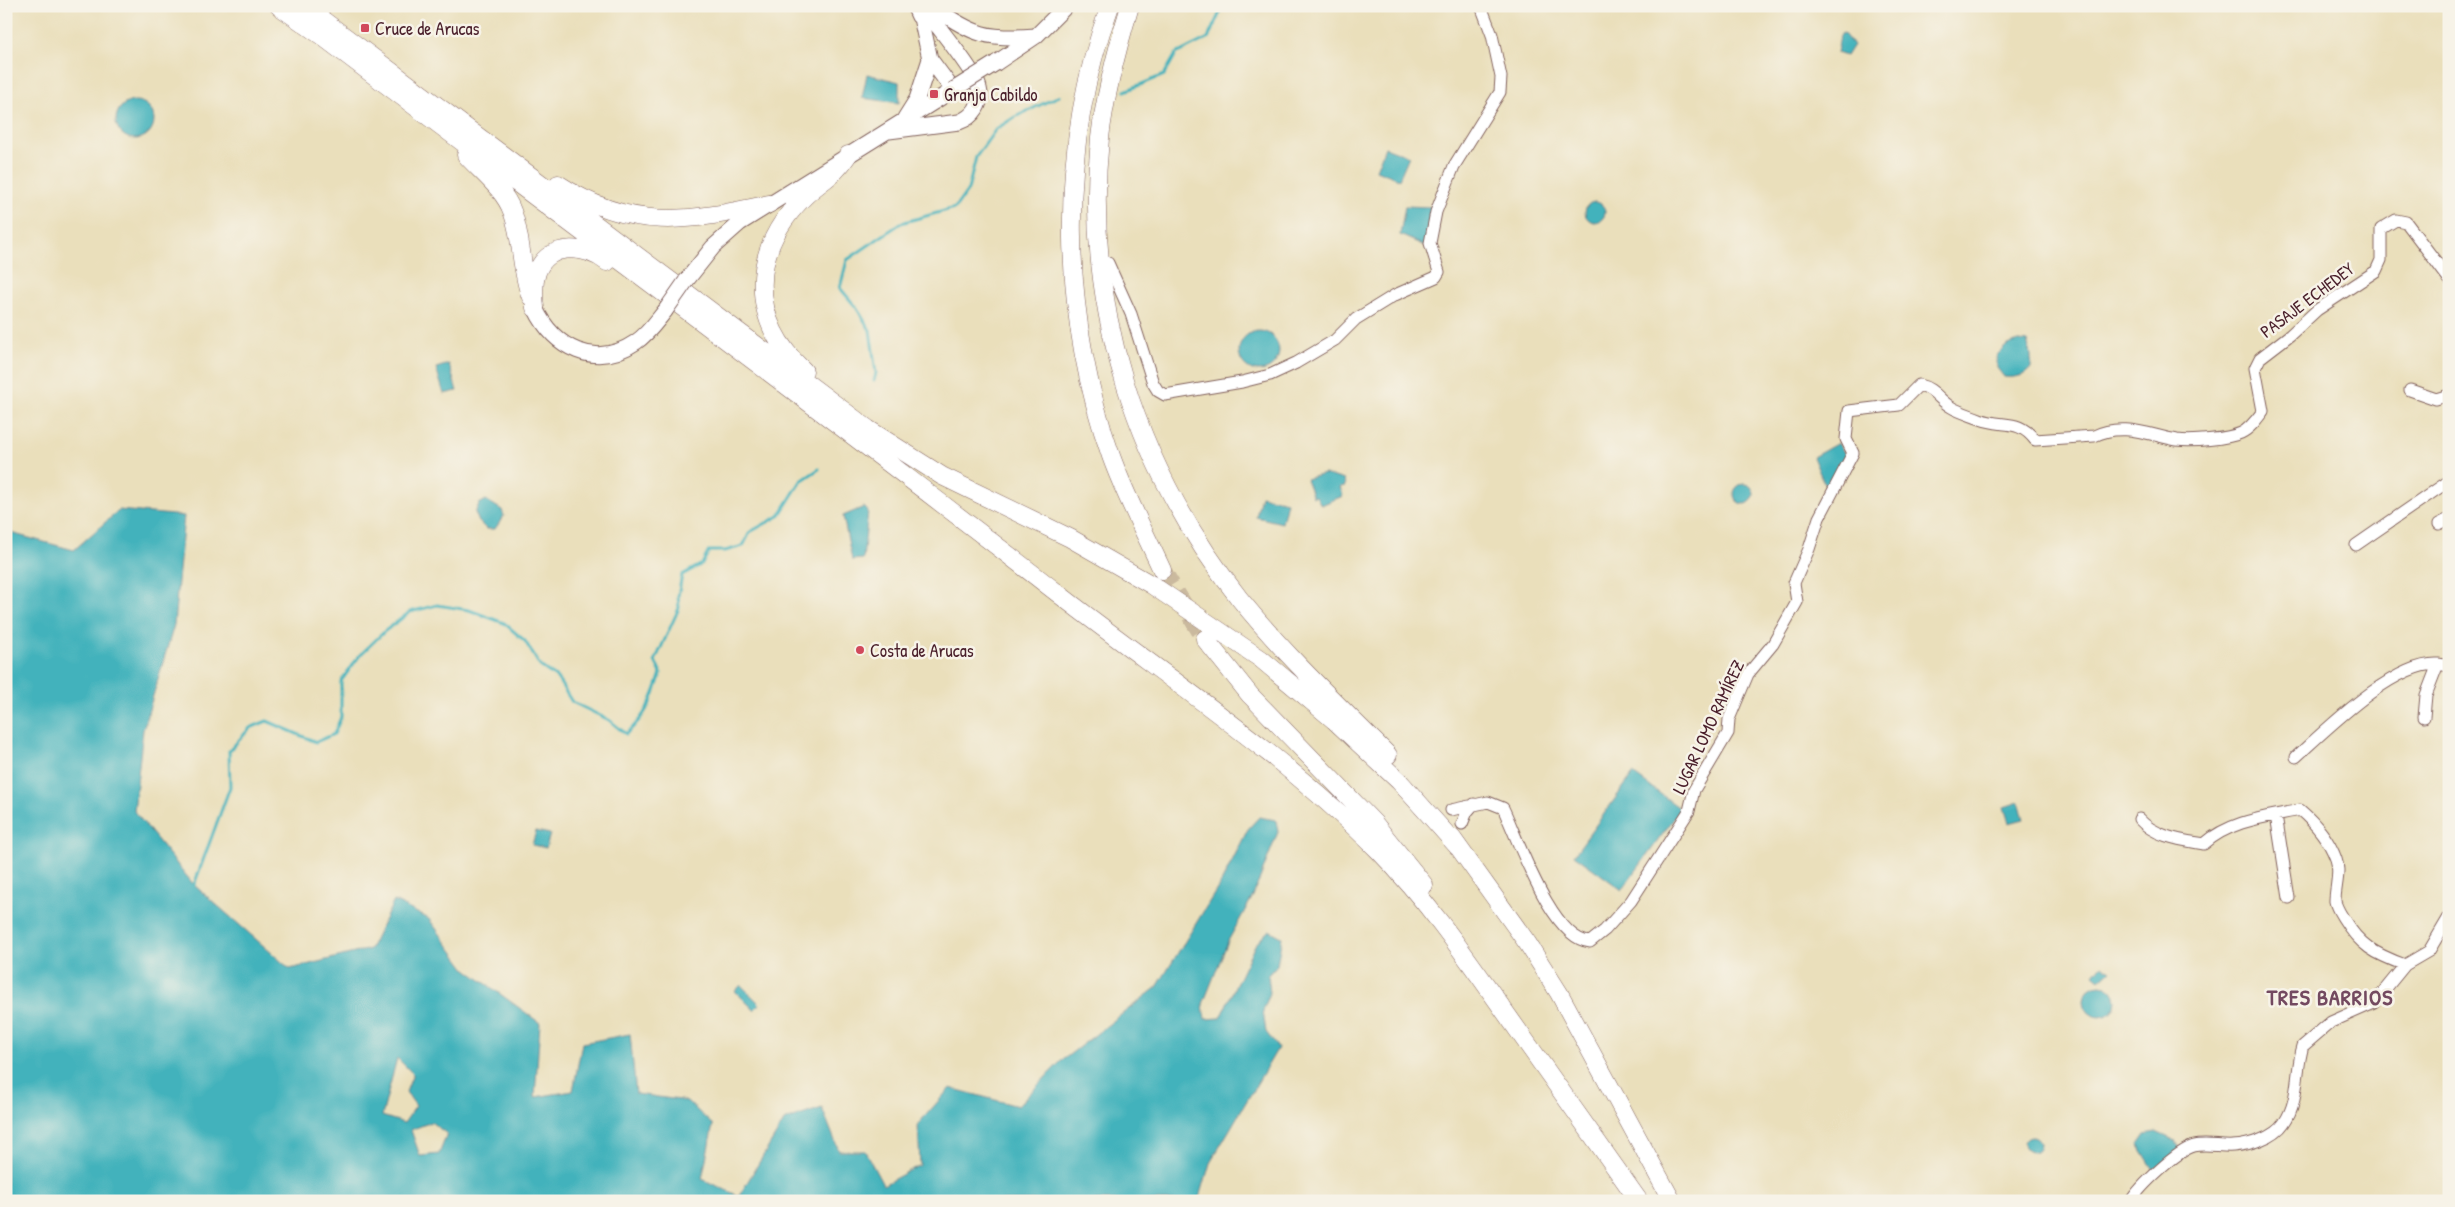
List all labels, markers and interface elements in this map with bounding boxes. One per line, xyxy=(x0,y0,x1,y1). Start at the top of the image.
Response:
place label: Cruce de Arucas xyxy=(375,16,480,41)
marker: Cruce de Arucas xyxy=(359,22,371,34)
place label: Granja Cabildo xyxy=(944,82,1038,107)
marker: Granja Cabildo xyxy=(928,88,940,100)
street label: PASAJE ECHEDEY xyxy=(2255,256,2359,344)
place label: Costa de Arucas xyxy=(870,638,974,663)
marker: Costa de Arucas xyxy=(854,644,866,656)
street label: LUGAR LOMO RAMÍREZ xyxy=(1666,656,1750,798)
district label: TRES BARRIOS xyxy=(2266,982,2393,1012)

